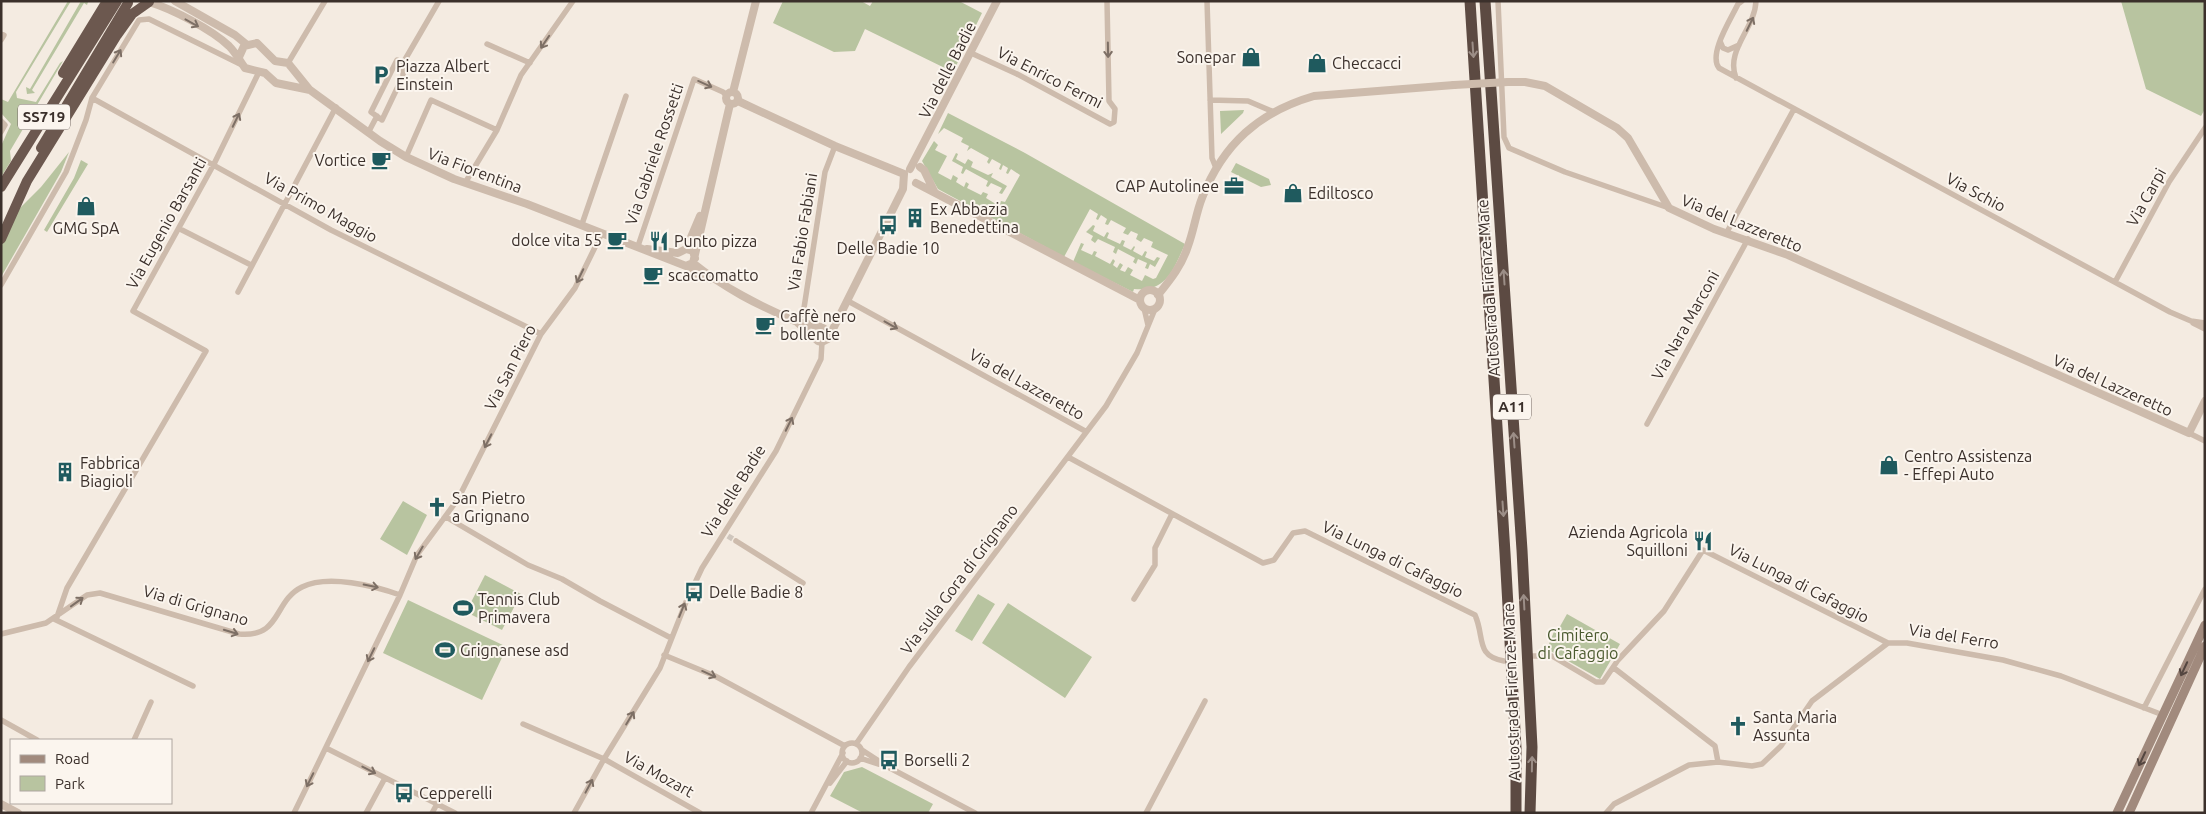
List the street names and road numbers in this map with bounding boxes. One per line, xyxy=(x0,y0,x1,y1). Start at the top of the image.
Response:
street label: Via delle Badie xyxy=(915,19,979,121)
street label: Via Enrico Fermi xyxy=(994,43,1106,111)
street label: Via Gabriele Rossetti xyxy=(621,81,687,227)
road number: SS719 xyxy=(18,104,70,130)
street label: Via Fiorentina xyxy=(425,144,525,196)
street label: Via Eugenio Barsanti xyxy=(122,154,210,292)
street label: Via Carpi xyxy=(2123,165,2169,229)
street label: Via Primo Maggio xyxy=(261,168,381,246)
street label: Via Schio xyxy=(1943,169,2009,215)
street label: Via Fabio Fabiani xyxy=(784,172,820,292)
street label: Via del Lazzeretto xyxy=(1679,190,1805,256)
street label: Autostrada Firenze-Mare xyxy=(1473,199,1503,377)
street label: Via Nara Marconi xyxy=(1648,267,1722,383)
street label: Via San Piero xyxy=(481,321,539,413)
street label: Via del Lazzeretto xyxy=(966,345,1088,423)
street label: Via del Lazzeretto xyxy=(2050,351,2176,419)
road number: A11 xyxy=(1493,394,1531,420)
street label: Via delle Badie xyxy=(697,441,769,541)
street label: Via sulla Gora di Grignano xyxy=(897,500,1021,658)
street label: Via Lunga di Cafaggio xyxy=(1319,517,1467,601)
street label: Via Lunga di Cafaggio xyxy=(1726,540,1872,626)
street label: Via di Grignano xyxy=(141,581,251,629)
street label: Autostrada Firenze-Mare xyxy=(1499,603,1523,781)
street label: Via del Ferro xyxy=(1908,620,2000,652)
street label: Via Mozart xyxy=(621,747,698,801)

